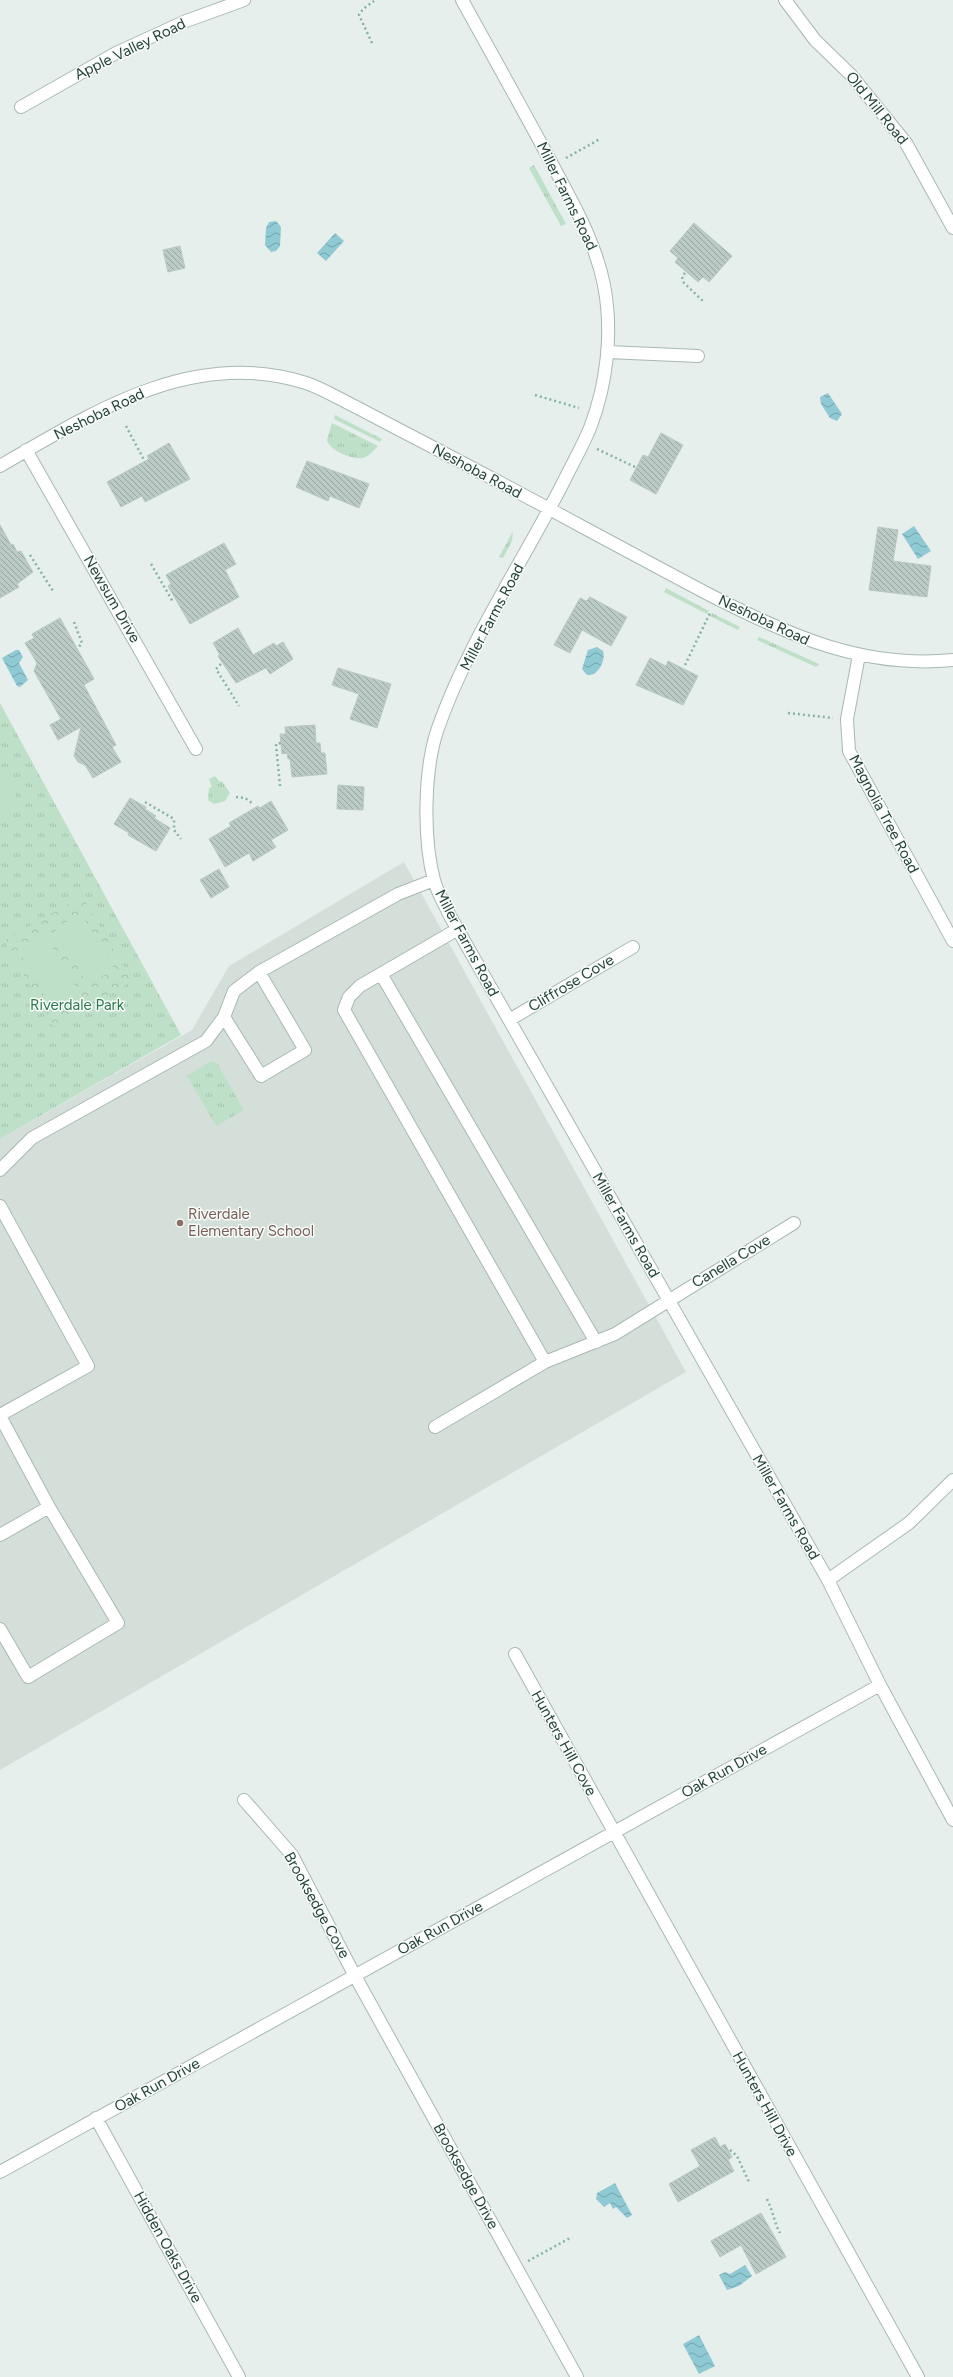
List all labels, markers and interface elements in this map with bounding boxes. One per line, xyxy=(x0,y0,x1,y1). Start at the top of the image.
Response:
street label: Apple Valley Road xyxy=(72,14,188,84)
street label: Old Mill Road xyxy=(842,68,912,148)
street label: Miller Farms Road xyxy=(533,139,601,253)
street label: Neshoba Road xyxy=(51,384,147,444)
street label: Neshoba Road xyxy=(429,440,525,502)
street label: Newsum Drive xyxy=(80,552,144,646)
street label: Miller Farms Road xyxy=(456,560,528,674)
street label: Neshoba Road xyxy=(716,591,812,649)
street label: Magnolia Tree Road xyxy=(845,752,923,876)
street label: Miller Farms Road xyxy=(431,886,503,1000)
street label: Cliffrose Cove xyxy=(525,950,617,1016)
park label: Riverdale Park xyxy=(30,996,125,1014)
street label: Miller Farms Road xyxy=(589,1169,663,1281)
place label: Riverdale Elementary School xyxy=(188,1205,314,1240)
marker: Riverdale Elementary School xyxy=(175,1218,185,1228)
street label: Canella Cove xyxy=(689,1231,773,1291)
street label: Miller Farms Road xyxy=(749,1451,823,1563)
street label: Hunters Hill Cove xyxy=(528,1687,600,1799)
street label: Oak Run Drive xyxy=(678,1740,770,1802)
street label: Brooksedge Cove xyxy=(280,1849,354,1961)
street label: Oak Run Drive xyxy=(394,1897,486,1959)
street label: Hunters Hill Drive xyxy=(729,2048,801,2160)
street label: Oak Run Drive xyxy=(111,2054,203,2116)
street label: Brooksedge Drive xyxy=(429,2120,503,2232)
street label: Hidden Oaks Drive xyxy=(130,2188,206,2306)

